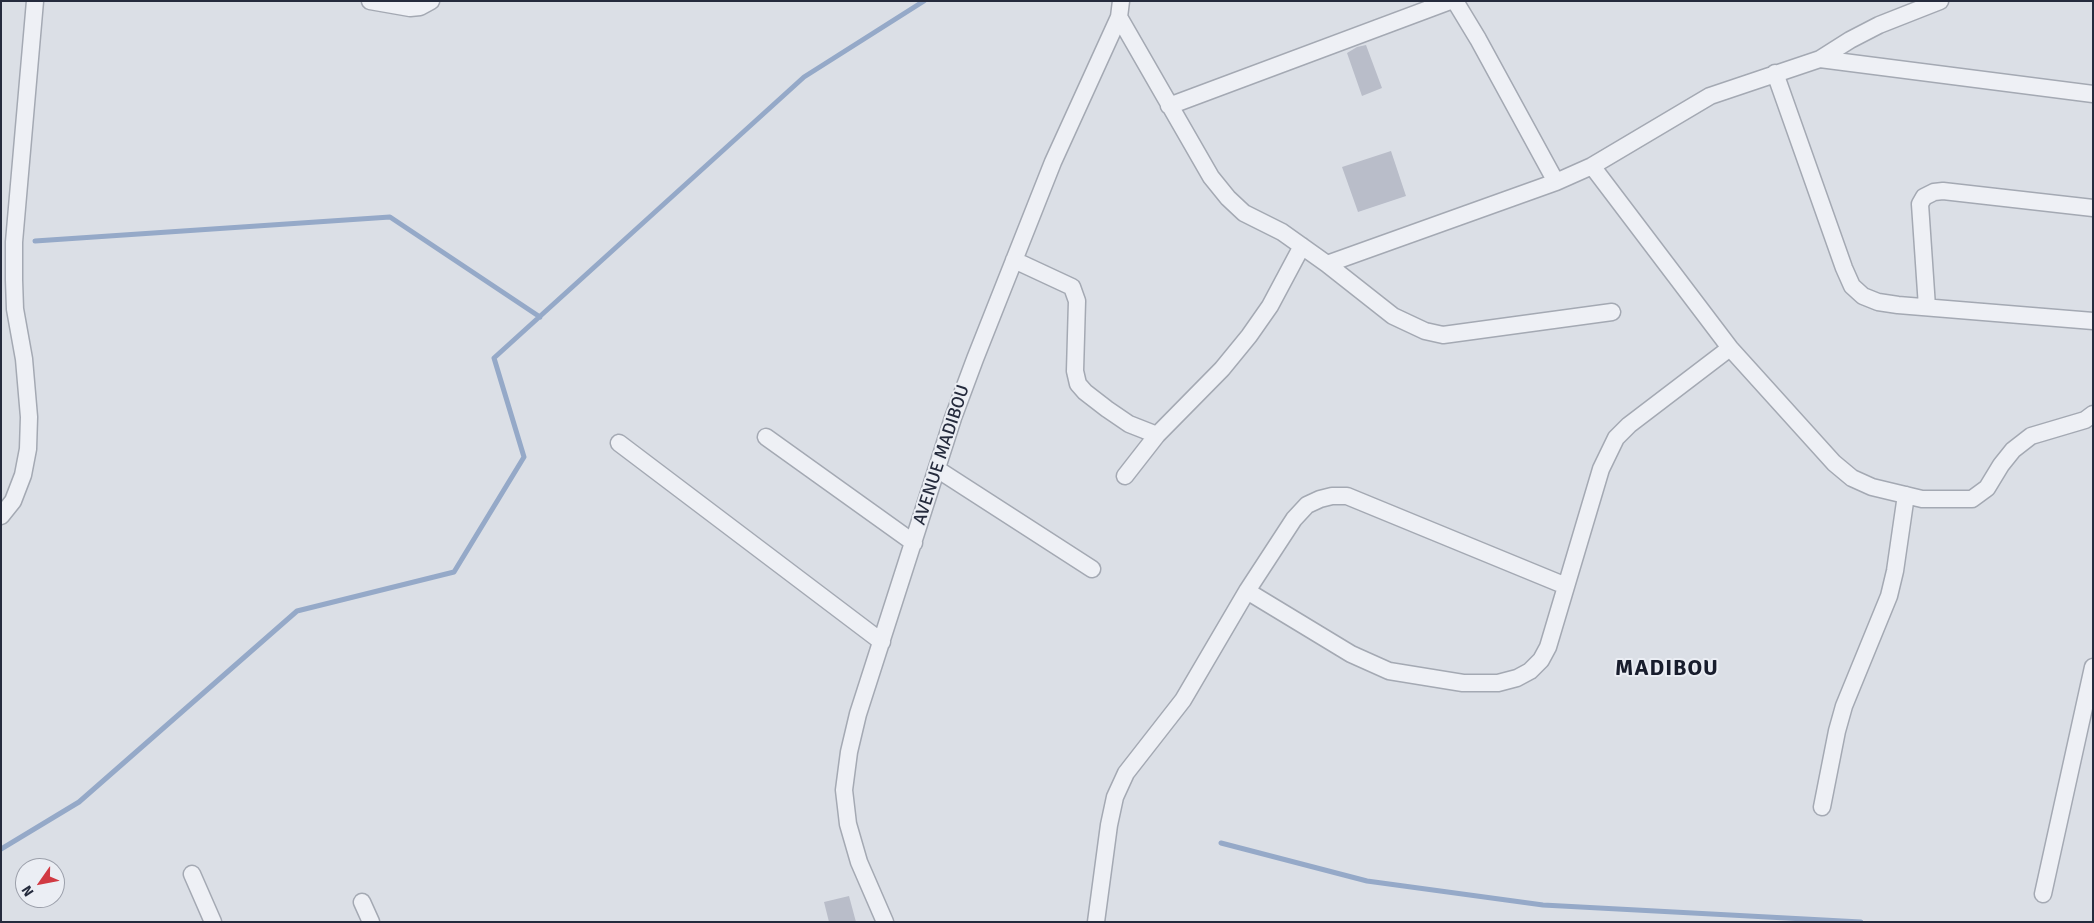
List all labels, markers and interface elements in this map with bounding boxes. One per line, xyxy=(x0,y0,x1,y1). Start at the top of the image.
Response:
street label: AVENUE MADIBOU xyxy=(909,382,975,528)
district label: MADIBOU xyxy=(1614,656,1720,682)
north arrow xyxy=(15,858,65,908)
text: N xyxy=(18,882,38,900)

